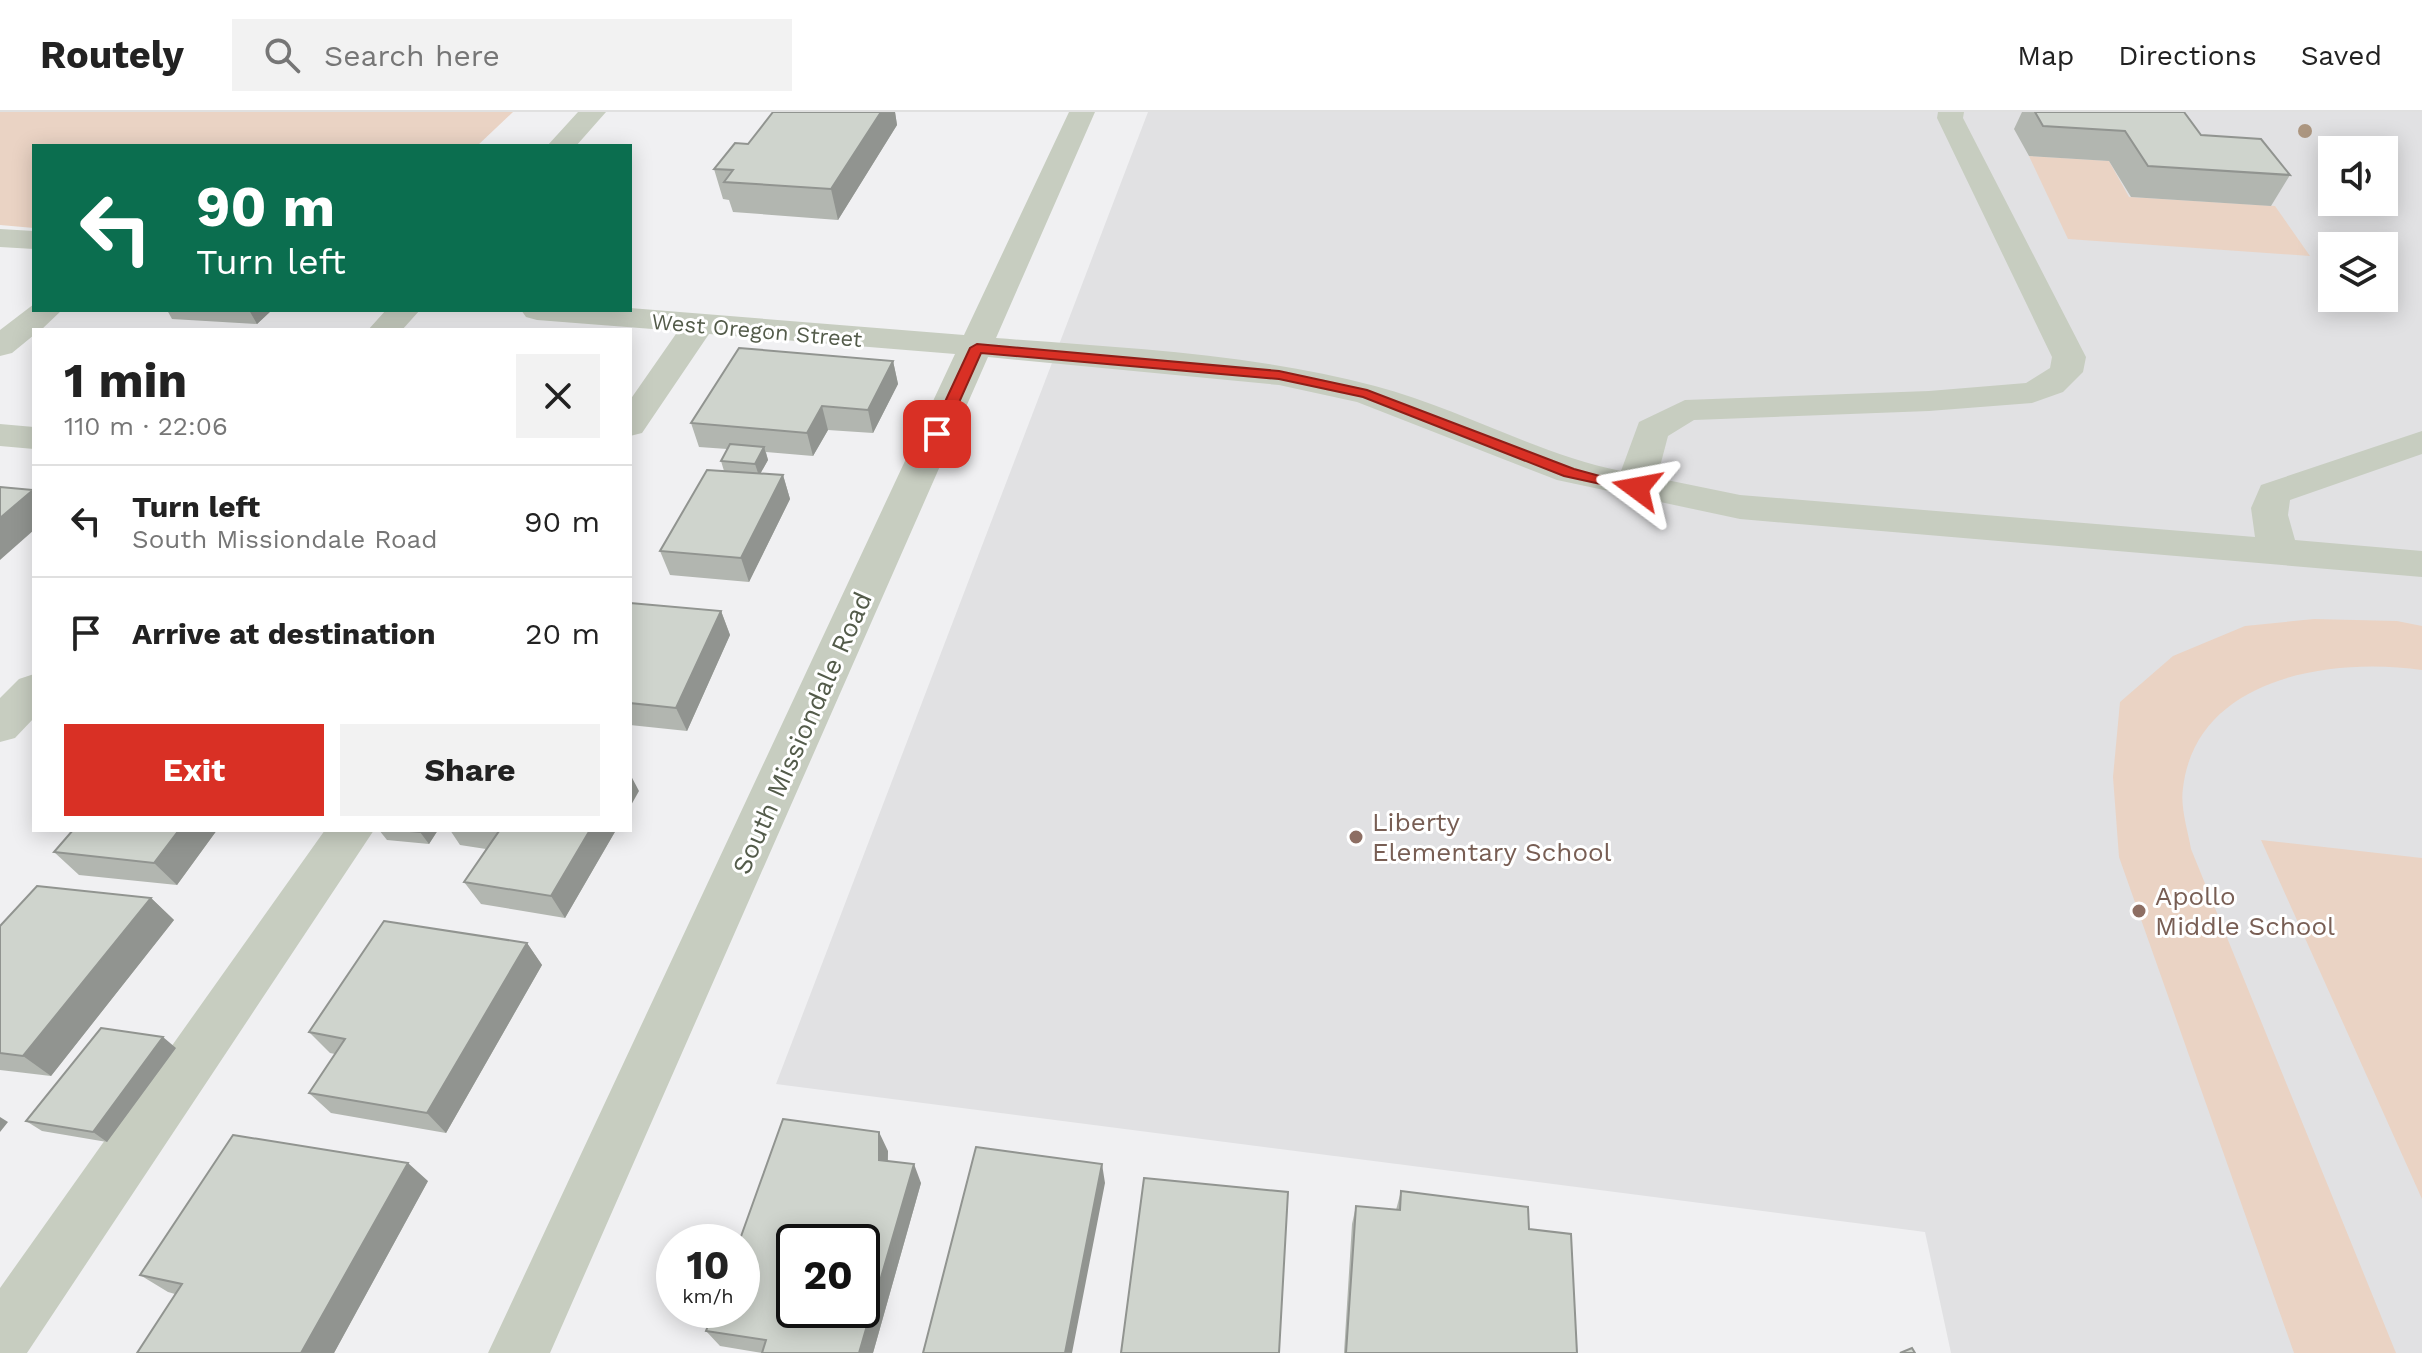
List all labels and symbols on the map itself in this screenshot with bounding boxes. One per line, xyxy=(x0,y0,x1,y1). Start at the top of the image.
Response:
street label: West Oregon Street xyxy=(651,309,863,352)
pin xyxy=(903,400,971,468)
position arrow xyxy=(1595,446,1679,530)
street label: South Missiondale Road xyxy=(726,587,878,879)
place label: Liberty Elementary School xyxy=(1372,807,1612,867)
marker: Liberty Elementary School xyxy=(1347,828,1365,846)
place label: Apollo Middle School xyxy=(2155,881,2335,941)
marker: Apollo Middle School xyxy=(2130,902,2148,920)
speed limit sign: 20 xyxy=(776,1224,880,1328)

